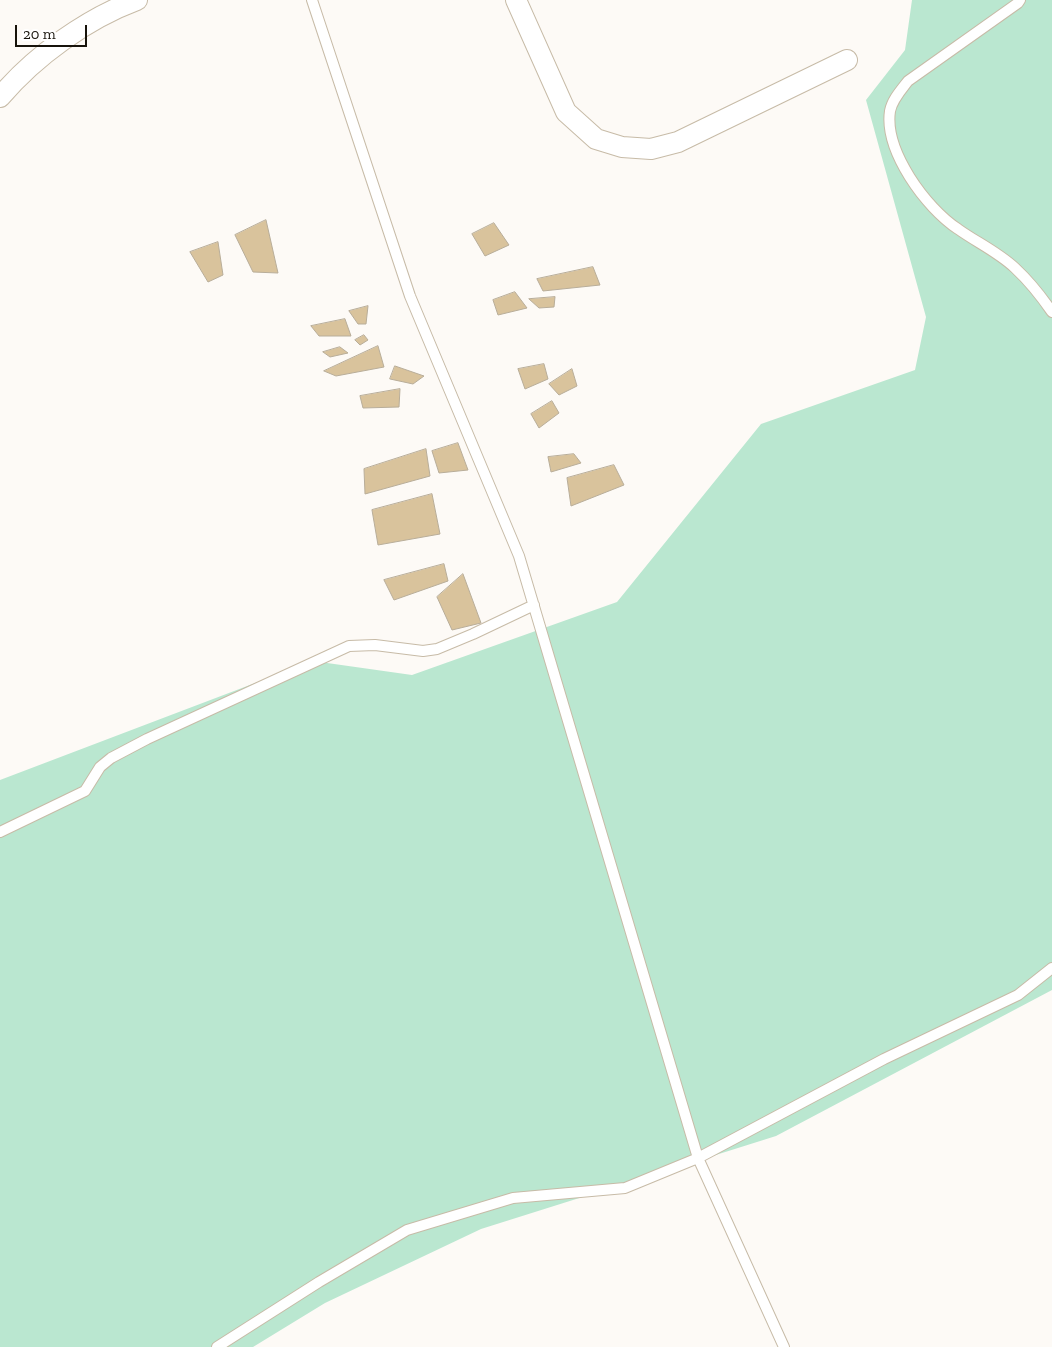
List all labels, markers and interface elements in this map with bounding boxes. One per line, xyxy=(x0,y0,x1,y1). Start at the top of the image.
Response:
scale bar xyxy=(18,15,90,47)
text: 20 m xyxy=(23,25,56,43)

